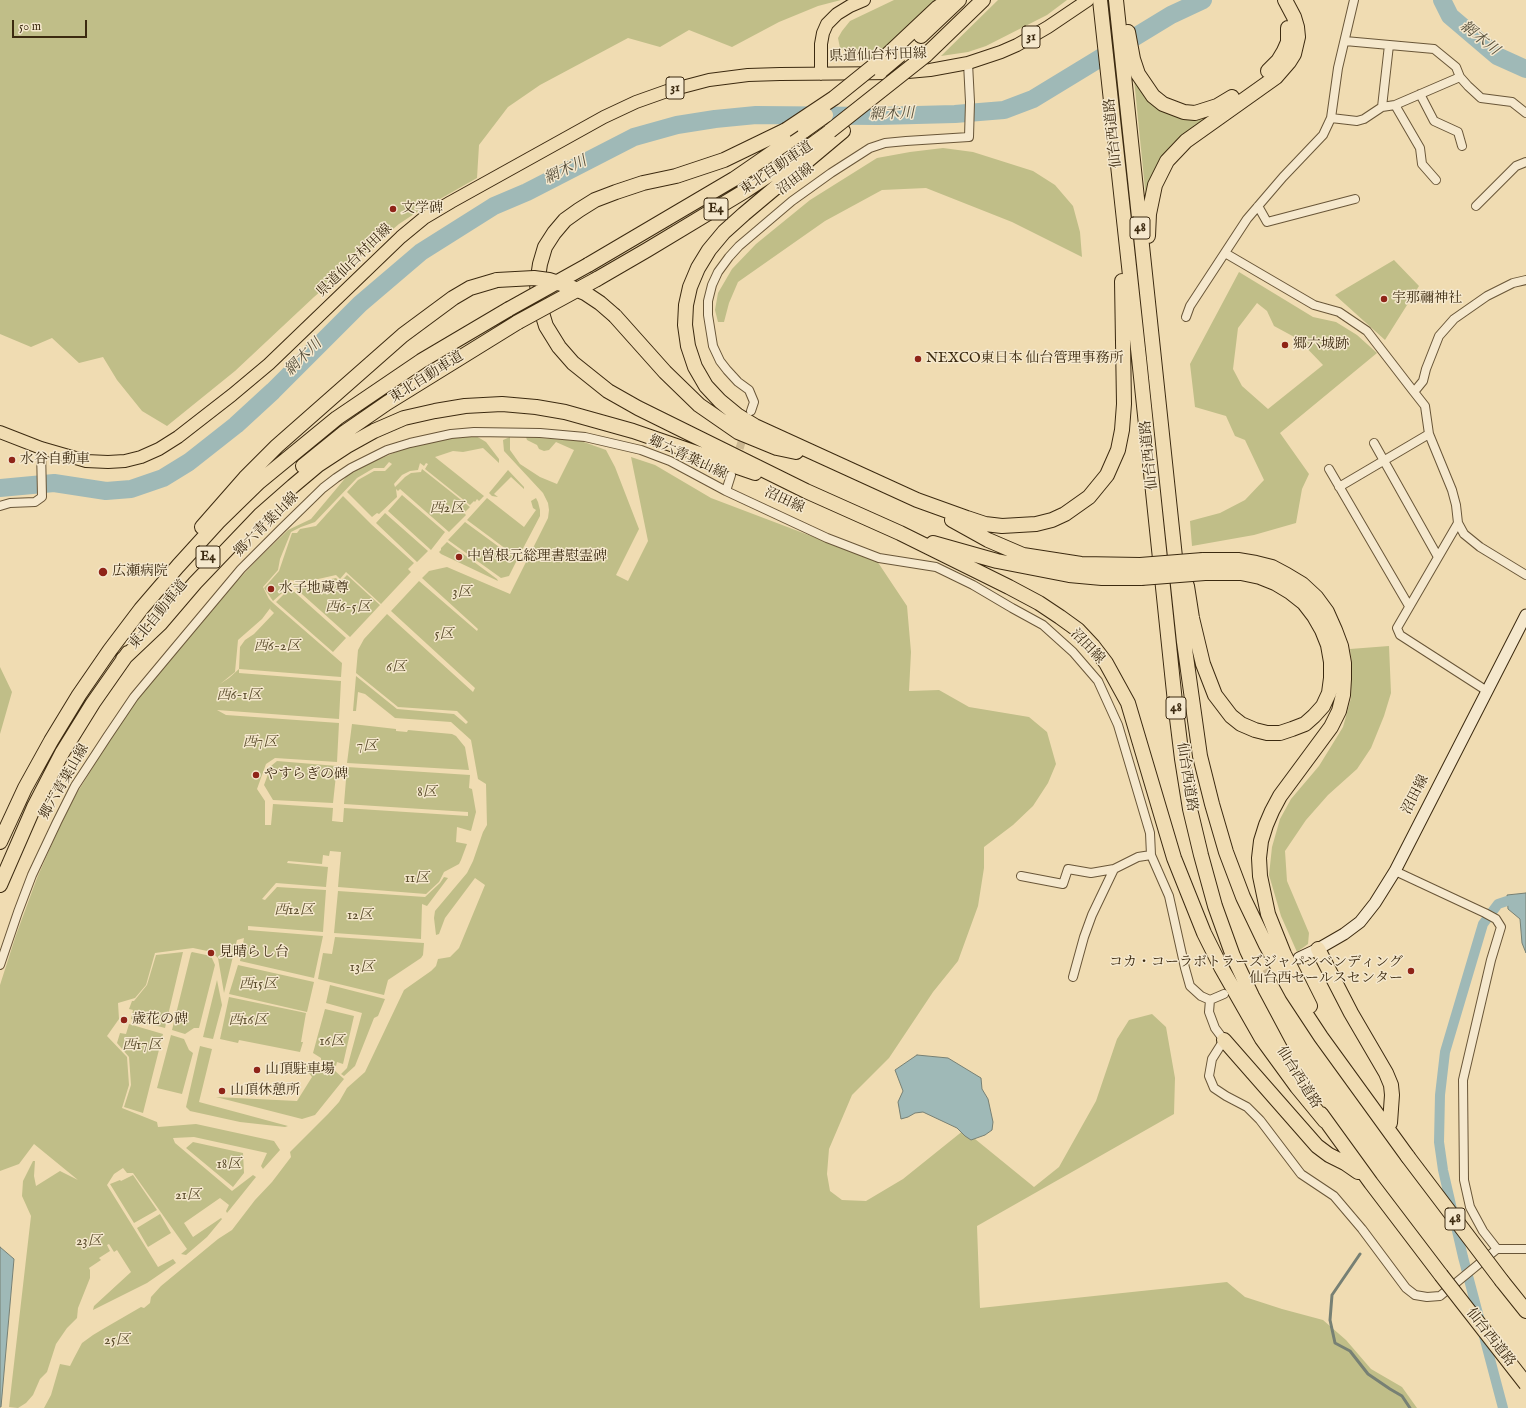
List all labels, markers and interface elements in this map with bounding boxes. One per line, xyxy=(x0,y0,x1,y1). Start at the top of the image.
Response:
scale bar xyxy=(14,12,89,38)
water label: 網木川 xyxy=(1456,18,1502,60)
text: 50 m xyxy=(19,19,41,34)
road number: 31 xyxy=(1022,26,1040,48)
street label: 県道仙台村田線 xyxy=(829,46,927,66)
road number: 31 xyxy=(666,77,684,99)
street label: 仙台西道路 xyxy=(1102,97,1126,169)
water label: 網木川 xyxy=(869,105,915,125)
street label: 東北自動車道 xyxy=(737,139,817,199)
water label: 網木川 xyxy=(542,153,590,189)
street label: 沼田線 xyxy=(774,161,818,199)
road number: E4 xyxy=(704,198,728,220)
place label: 文学碑 xyxy=(401,201,443,217)
marker: 文学碑 xyxy=(388,204,398,214)
road number: 48 xyxy=(1130,217,1150,239)
street label: 県道仙台村田線 xyxy=(314,221,396,301)
place label: 宇那禰神社 xyxy=(1392,291,1462,307)
marker: 宇那禰神社 xyxy=(1379,294,1389,304)
water label: 網木川 xyxy=(282,336,326,380)
place label: 郷六城跡 xyxy=(1293,337,1349,353)
marker: 郷六城跡 xyxy=(1280,340,1290,350)
street label: 東北自動車道 xyxy=(387,349,467,407)
place label: NEXCO東日本 仙台管理事務所 xyxy=(926,351,1124,367)
marker: NEXCO東日本 仙台管理事務所 xyxy=(913,354,923,364)
street label: 仙台西道路 xyxy=(1138,419,1162,491)
street label: 郷六青葉山線 xyxy=(645,433,729,483)
place label: 水谷自動車 xyxy=(20,452,90,468)
marker: 水谷自動車 xyxy=(7,455,17,465)
street label: 沼田線 xyxy=(761,485,807,517)
street label: 郷六青葉山線 xyxy=(231,489,303,561)
park label: 西2区 xyxy=(430,501,464,517)
road number: E4 xyxy=(196,546,220,568)
place label: 中曽根元総理書慰霊碑 xyxy=(467,549,607,565)
marker: 中曽根元総理書慰霊碑 xyxy=(454,552,464,562)
place label: 広瀬病院 xyxy=(112,564,168,580)
marker: 広瀬病院 xyxy=(97,566,109,578)
street label: 東北自動車道 xyxy=(126,577,192,653)
place label: 水子地蔵尊 xyxy=(279,581,349,597)
marker: 水子地蔵尊 xyxy=(266,584,276,594)
park label: 3区 xyxy=(452,585,472,601)
park label: 西6-5区 xyxy=(325,600,371,616)
street label: 沼田線 xyxy=(1066,626,1108,668)
park label: 5区 xyxy=(434,627,454,643)
park label: 西6-2区 xyxy=(254,639,300,655)
park label: 6区 xyxy=(386,660,406,676)
park label: 西6-1区 xyxy=(216,688,262,704)
road number: 48 xyxy=(1166,697,1186,719)
park label: 西7区 xyxy=(243,735,277,751)
park label: 7区 xyxy=(357,739,377,755)
street label: 郷六青葉山線 xyxy=(37,741,93,823)
street label: 仙台西道路 xyxy=(1172,741,1200,813)
place label: やすらぎの碑 xyxy=(264,767,348,783)
marker: やすらぎの碑 xyxy=(251,770,261,780)
street label: 沼田線 xyxy=(1399,772,1433,818)
park label: 8区 xyxy=(417,785,437,801)
park label: 11区 xyxy=(405,871,429,887)
park label: 西12区 xyxy=(274,903,314,919)
park label: 12区 xyxy=(347,908,373,924)
place label: 見晴らし台 xyxy=(219,945,289,961)
marker: 見晴らし台 xyxy=(206,948,216,958)
place label: コカ・コーラボトラーズジャパンベンディング 仙台西セールスセンター xyxy=(1109,955,1403,988)
park label: 13区 xyxy=(350,960,374,976)
marker: コカ・コーラボトラーズジャパンベンディング 仙台西セールスセンター xyxy=(1406,966,1416,976)
park label: 西15区 xyxy=(239,977,277,993)
place label: 歳花の碑 xyxy=(132,1012,188,1028)
park label: 西16区 xyxy=(229,1013,267,1029)
marker: 歳花の碑 xyxy=(119,1015,129,1025)
park label: 16区 xyxy=(320,1034,344,1050)
park label: 西17区 xyxy=(122,1038,162,1054)
street label: 仙台西道路 xyxy=(1272,1044,1324,1112)
place label: 山頂駐車場 xyxy=(265,1062,335,1078)
marker: 山頂駐車場 xyxy=(252,1065,262,1075)
place label: 山頂休憩所 xyxy=(230,1083,300,1099)
marker: 山頂休憩所 xyxy=(217,1086,227,1096)
park label: 18区 xyxy=(217,1157,241,1173)
park label: 21区 xyxy=(175,1188,201,1204)
road number: 48 xyxy=(1445,1208,1465,1230)
park label: 23区 xyxy=(76,1234,102,1250)
street label: 仙台西道路 xyxy=(1462,1305,1518,1371)
park label: 25区 xyxy=(104,1333,130,1349)

